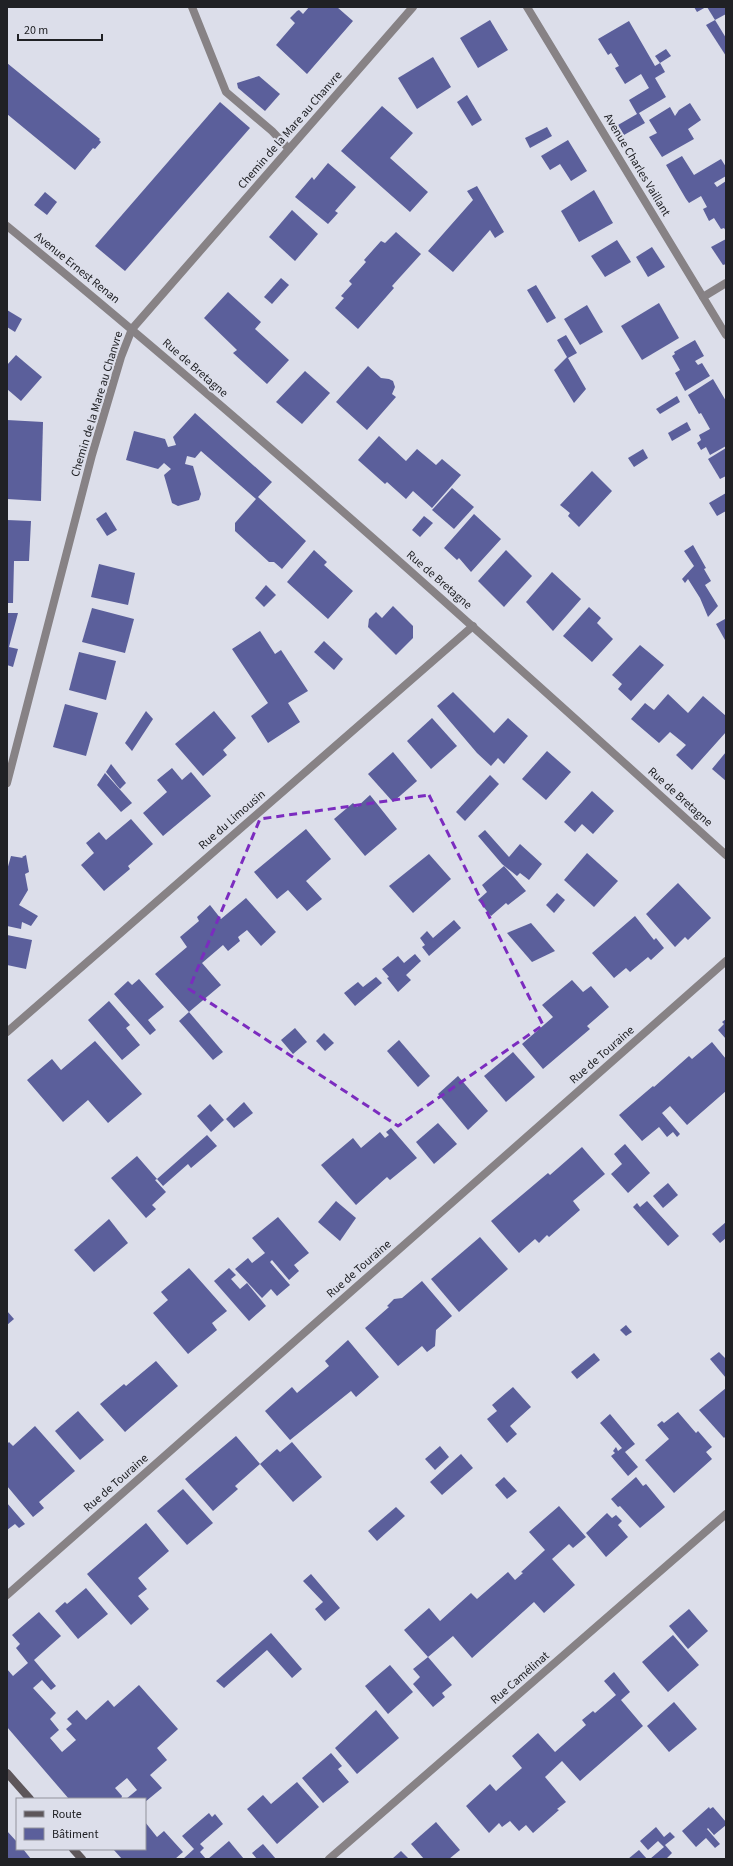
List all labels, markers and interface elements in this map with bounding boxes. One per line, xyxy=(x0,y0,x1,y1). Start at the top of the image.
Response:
scale bar xyxy=(18,16,102,42)
text: 20 m xyxy=(24,22,48,39)
street label: Chemin de la Mare au Chanvre xyxy=(234,67,346,193)
street label: Avenue Charles Vaillant xyxy=(600,110,674,220)
street label: Avenue Ernest Renan xyxy=(31,228,123,308)
street label: Chemin de la Mare au Chanvre xyxy=(67,329,127,479)
street label: Rue de Bretagne xyxy=(158,335,232,401)
street label: Rue de Bretagne xyxy=(402,547,476,613)
street label: Rue de Bretagne xyxy=(644,763,716,831)
street label: Rue du Limousin xyxy=(195,786,269,854)
street label: Rue de Touraine xyxy=(566,1022,638,1088)
street label: Rue de Touraine xyxy=(323,1236,395,1302)
street label: Rue de Touraine xyxy=(80,1450,152,1516)
street label: Rue Camélinat xyxy=(487,1648,553,1708)
legend xyxy=(16,1798,146,1850)
text: Route xyxy=(52,1806,82,1823)
text: Bâtiment xyxy=(52,1826,98,1843)

